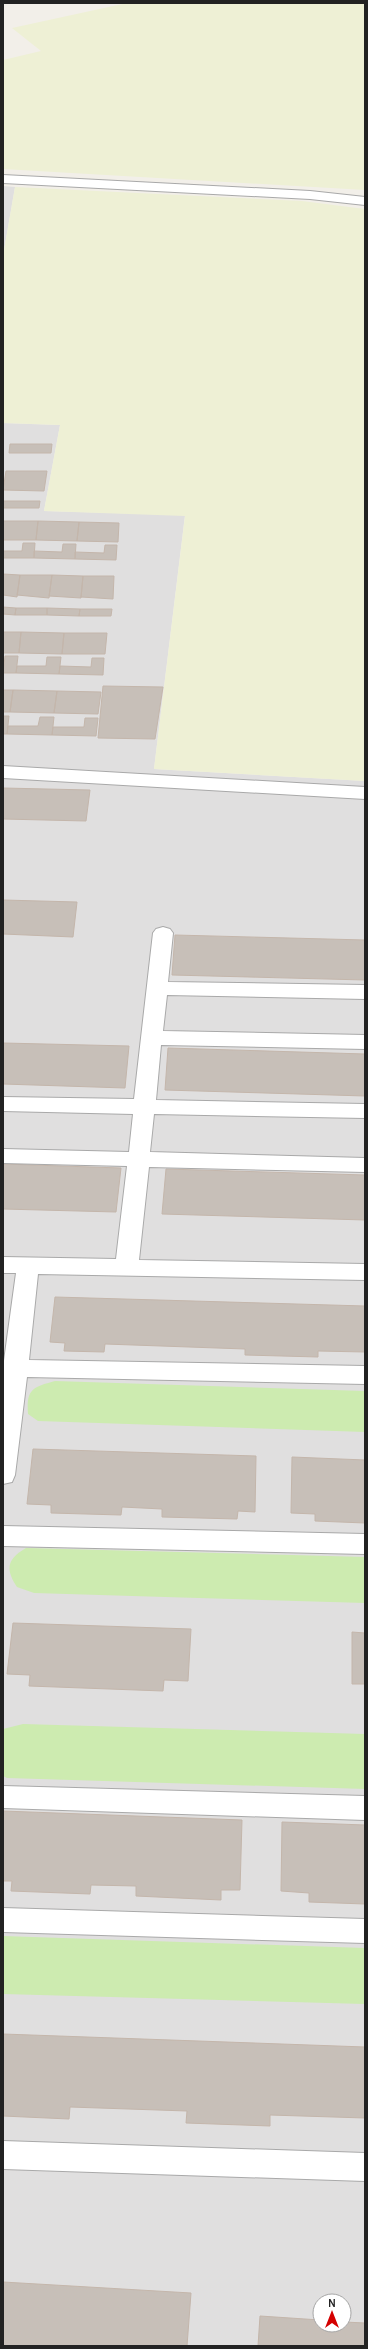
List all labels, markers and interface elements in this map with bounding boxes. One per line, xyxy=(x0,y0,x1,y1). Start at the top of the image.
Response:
north arrow xyxy=(312,2293,352,2333)
text: N xyxy=(328,2297,336,2310)

